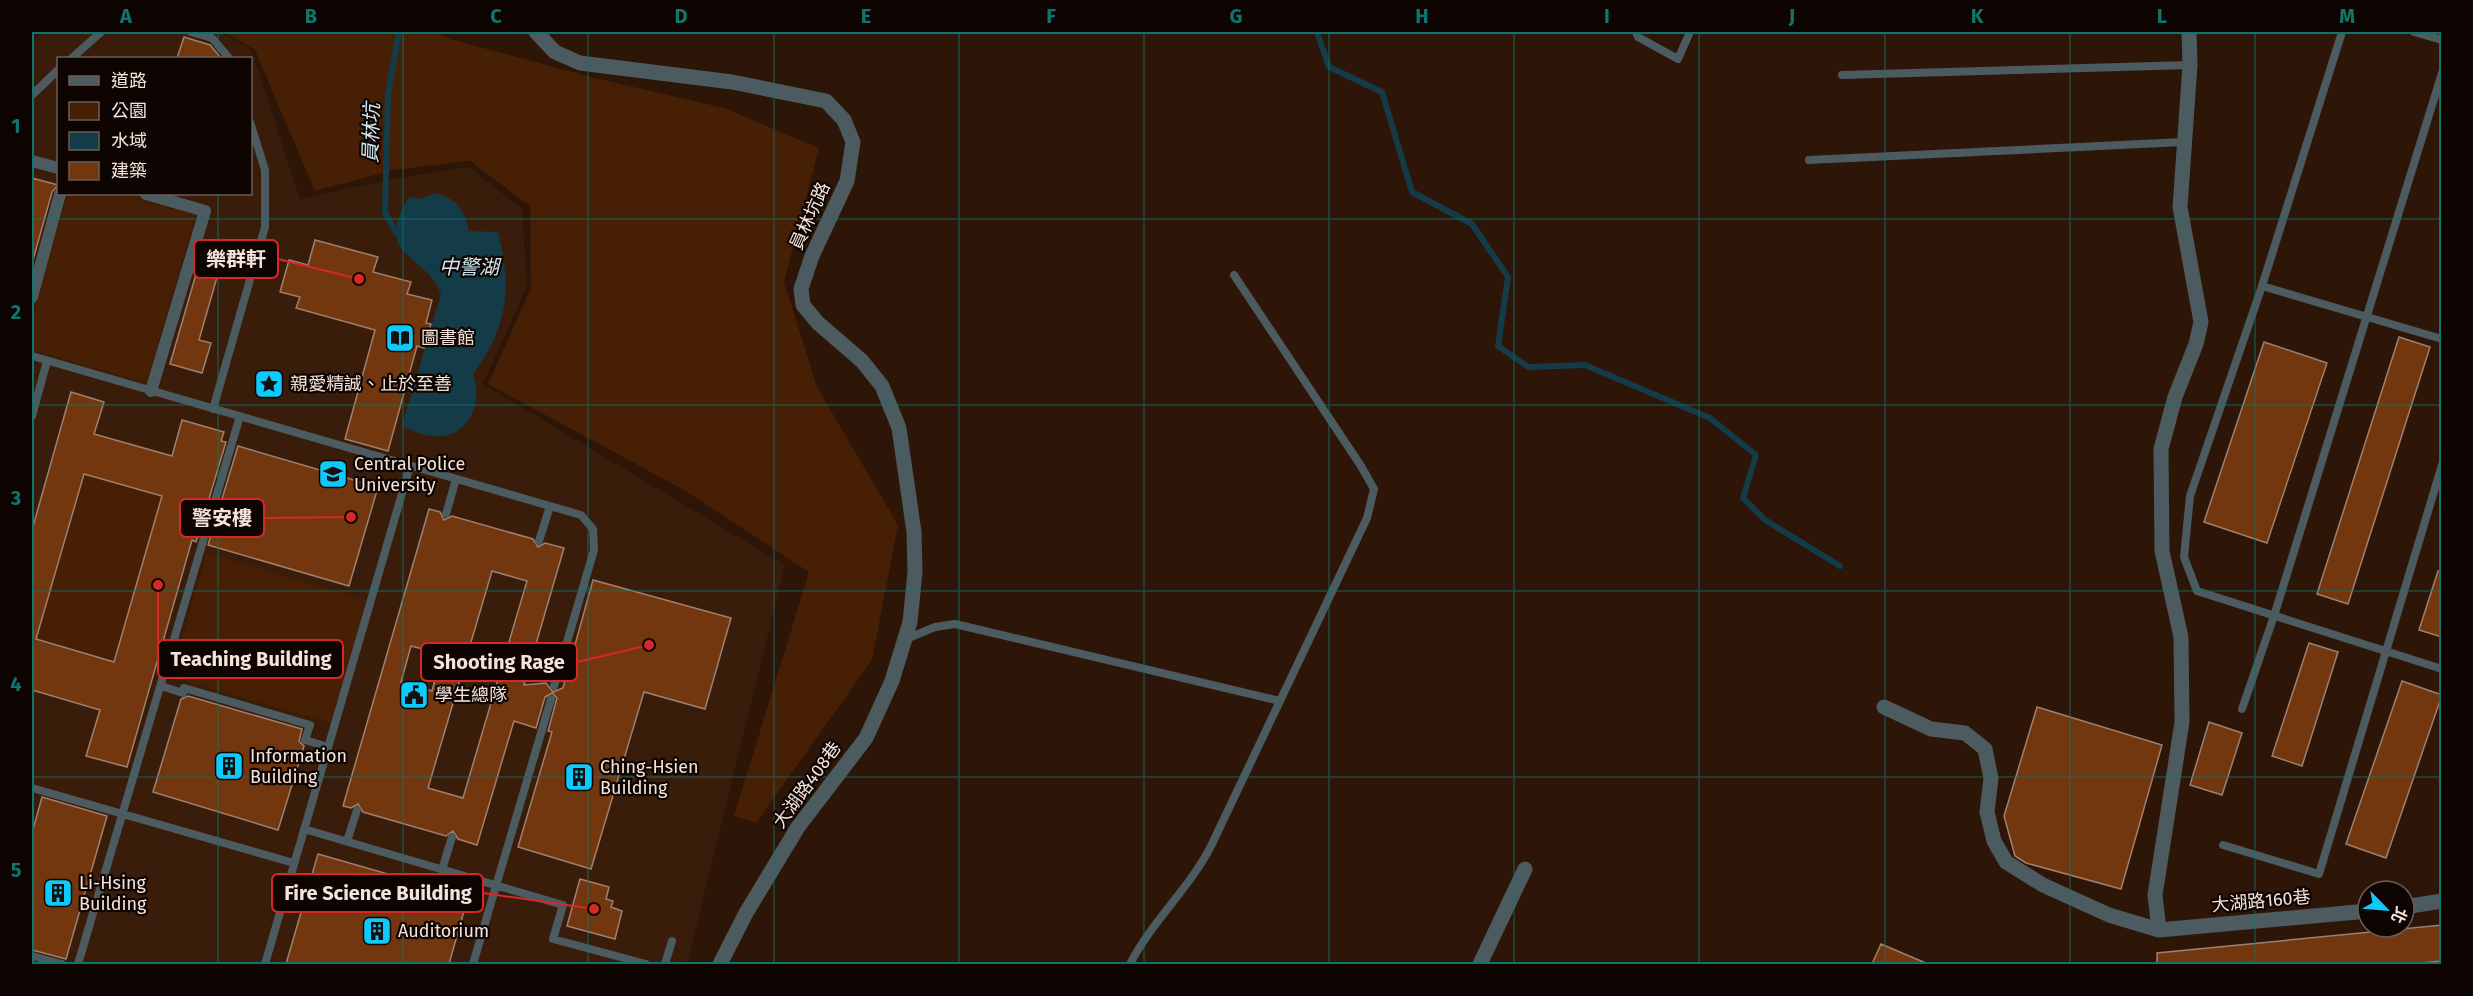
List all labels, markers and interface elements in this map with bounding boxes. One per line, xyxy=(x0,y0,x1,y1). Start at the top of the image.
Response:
text: A xyxy=(119,4,133,28)
text: B xyxy=(305,4,317,28)
text: C xyxy=(490,4,502,28)
text: D xyxy=(674,4,688,28)
text: E xyxy=(861,4,871,28)
text: F xyxy=(1046,4,1056,28)
text: G xyxy=(1230,4,1242,28)
text: H xyxy=(1415,4,1429,28)
text: I xyxy=(1604,4,1610,28)
text: J xyxy=(1788,4,1795,28)
text: K xyxy=(1971,4,1984,28)
text: L xyxy=(2157,4,2167,28)
text: M xyxy=(2339,4,2355,28)
legend xyxy=(57,57,252,195)
text: 道路 xyxy=(111,70,147,92)
text: 公園 xyxy=(111,100,147,122)
water label: 員林坑 xyxy=(358,100,384,163)
text: 1 xyxy=(11,114,21,138)
text: 水域 xyxy=(111,130,147,152)
text: 建築 xyxy=(111,160,147,182)
street label: 員林坑路 xyxy=(785,179,835,253)
callout: 樂群軒 xyxy=(194,240,278,278)
text: 樂群軒 xyxy=(206,247,266,271)
water label: 中警湖 xyxy=(439,255,502,279)
text: 2 xyxy=(11,300,21,324)
library icon: 圖書館 xyxy=(384,322,416,354)
place label: 圖書館 xyxy=(421,327,475,349)
place icon: 親愛精誠、止於至善 xyxy=(253,368,285,400)
place label: 親愛精誠、止於至善 xyxy=(290,373,452,395)
place label: Central Police University xyxy=(354,453,465,496)
school or university icon: Central Police University xyxy=(317,458,349,490)
text: 3 xyxy=(10,486,21,510)
callout: 警安樓 xyxy=(180,499,264,537)
text: 警安樓 xyxy=(192,506,252,530)
callout: Teaching Building xyxy=(158,640,343,678)
callout: Shooting Rage xyxy=(421,643,577,681)
text: Teaching Building xyxy=(170,647,332,671)
text: Shooting Rage xyxy=(433,650,565,674)
text: 4 xyxy=(10,672,22,696)
public building icon: 學生總隊 xyxy=(398,679,430,711)
place label: 學生總隊 xyxy=(435,684,507,706)
street label: 大湖路408巷 xyxy=(768,737,846,833)
place label: Information Building xyxy=(250,745,347,788)
building icon: Information Building xyxy=(213,750,245,782)
place label: Ching-Hsien Building xyxy=(600,756,699,799)
building icon: Ching-Hsien Building xyxy=(563,761,595,793)
text: 5 xyxy=(11,858,22,882)
place label: Li-Hsing Building xyxy=(79,872,147,915)
callout: Fire Science Building xyxy=(272,874,483,912)
building icon: Li-Hsing Building xyxy=(42,877,74,909)
north arrow xyxy=(2356,879,2416,939)
text: Fire Science Building xyxy=(284,881,473,905)
street label: 大湖路160巷 xyxy=(2211,886,2311,916)
text: 北 xyxy=(2387,904,2411,926)
building icon: Auditorium xyxy=(361,915,393,947)
place label: Auditorium xyxy=(398,920,489,942)

